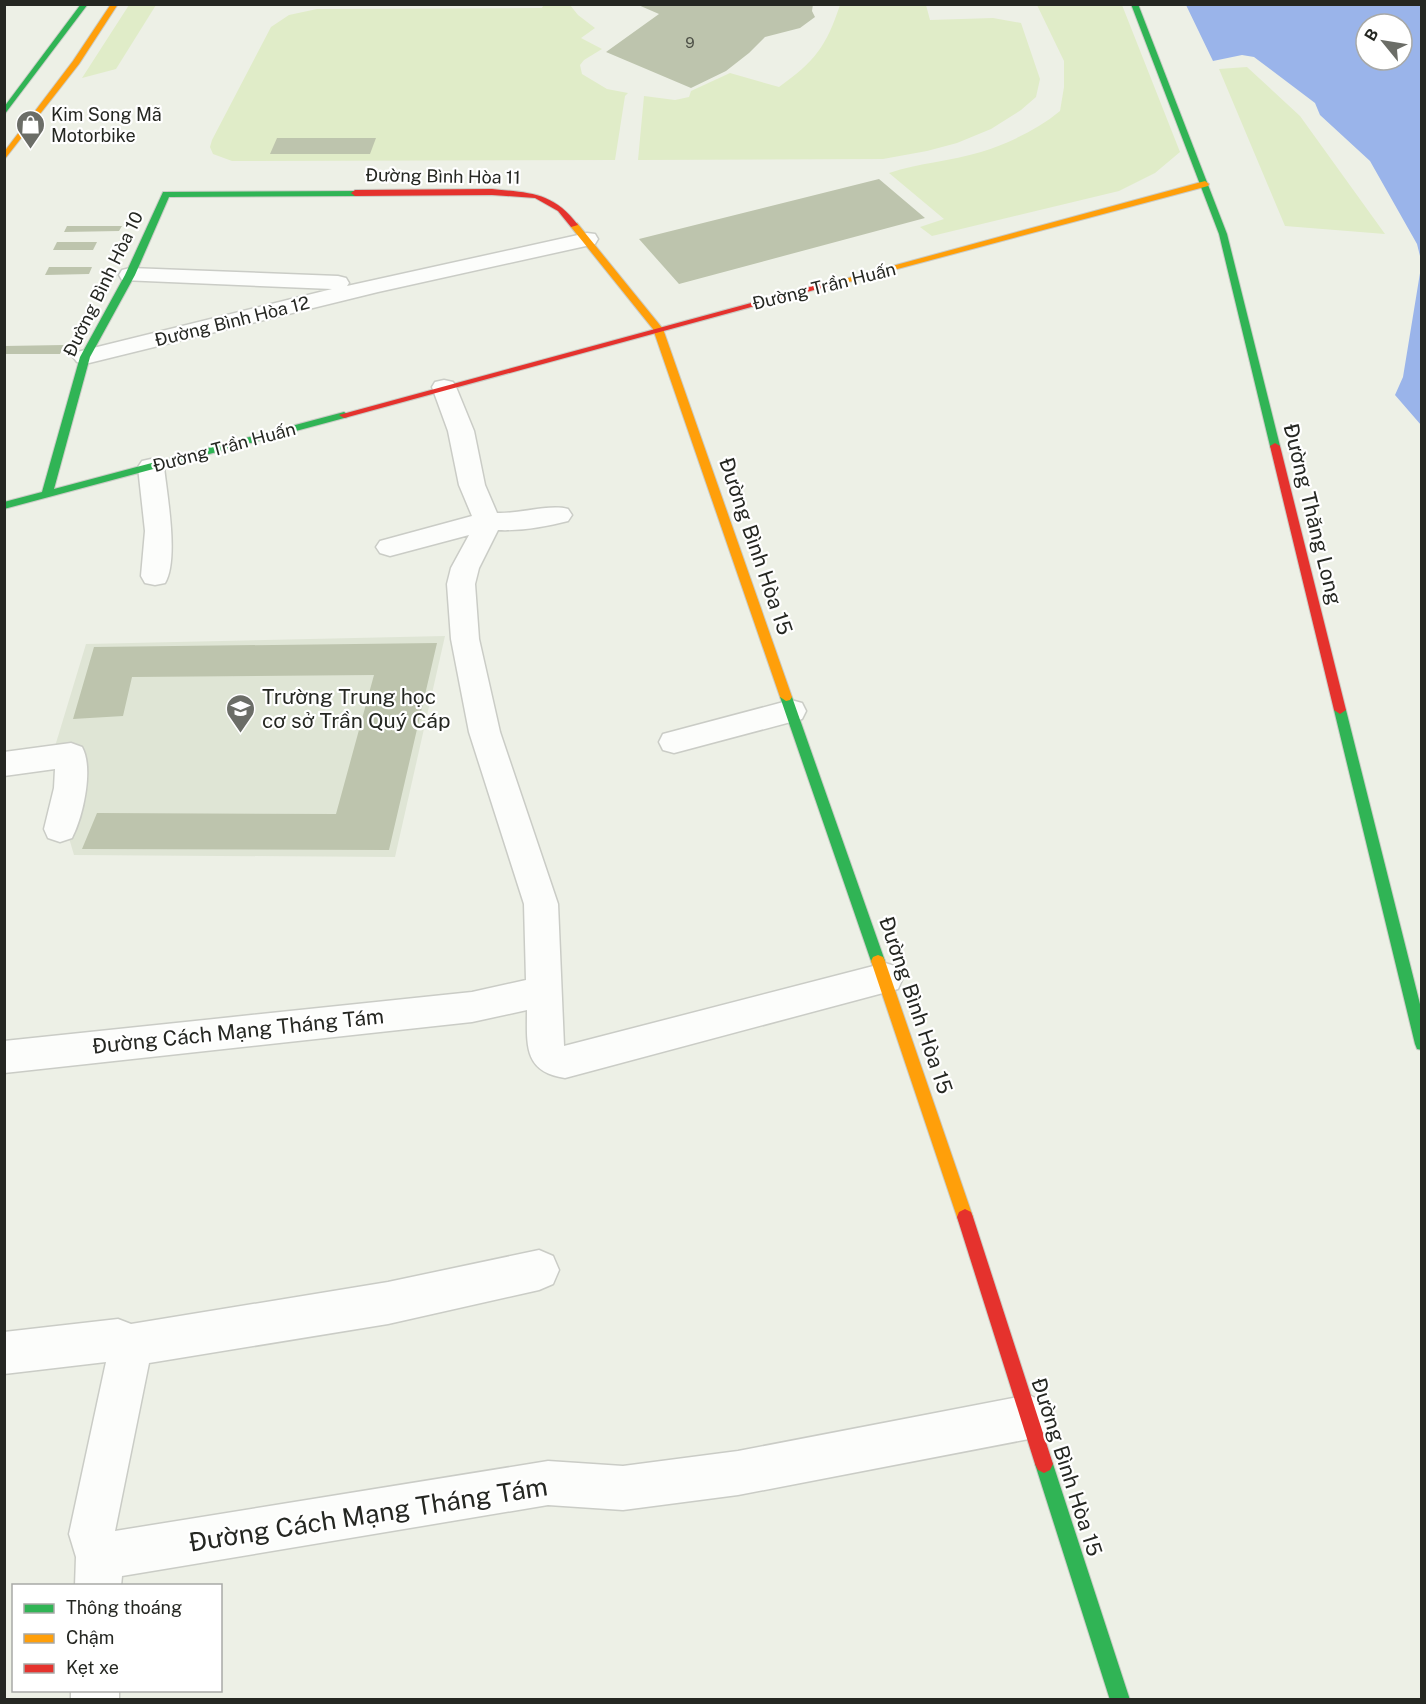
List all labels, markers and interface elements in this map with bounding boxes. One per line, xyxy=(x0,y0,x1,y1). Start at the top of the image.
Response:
north arrow xyxy=(1354,12,1414,72)
text: B xyxy=(1360,25,1382,44)
house number: 9 xyxy=(685,34,695,51)
place label: Kim Song Mã Motorbike xyxy=(51,104,162,146)
shop icon: Kim Song Mã Motorbike xyxy=(14,108,46,150)
street label: Đường Bình Hòa 11 xyxy=(365,164,521,188)
street label: Đường Bình Hòa 10 xyxy=(59,208,147,360)
street label: Đường Trần Huấn xyxy=(750,258,898,314)
street label: Đường Bình Hòa 12 xyxy=(152,292,312,350)
street label: Đường Trần Huấn xyxy=(150,418,298,476)
street label: Đường Thăng Long xyxy=(1278,421,1348,607)
street label: Đường Bình Hòa 15 xyxy=(714,454,798,638)
place label: Trường Trung học cơ sở Trần Quý Cáp xyxy=(262,684,450,733)
school or university icon: Trường Trung học cơ sở Trần Quý Cáp xyxy=(225,692,257,734)
street label: Đường Bình Hòa 15 xyxy=(874,913,958,1097)
street label: Đường Cách Mạng Tháng Tám xyxy=(91,1003,385,1059)
street label: Đường Bình Hòa 15 xyxy=(1026,1375,1108,1559)
street label: Đường Cách Mạng Tháng Tám xyxy=(186,1470,550,1558)
legend xyxy=(12,1584,222,1692)
text: Thông thoáng xyxy=(66,1597,182,1618)
text: Chậm xyxy=(66,1627,114,1648)
text: Kẹt xe xyxy=(66,1657,119,1678)

